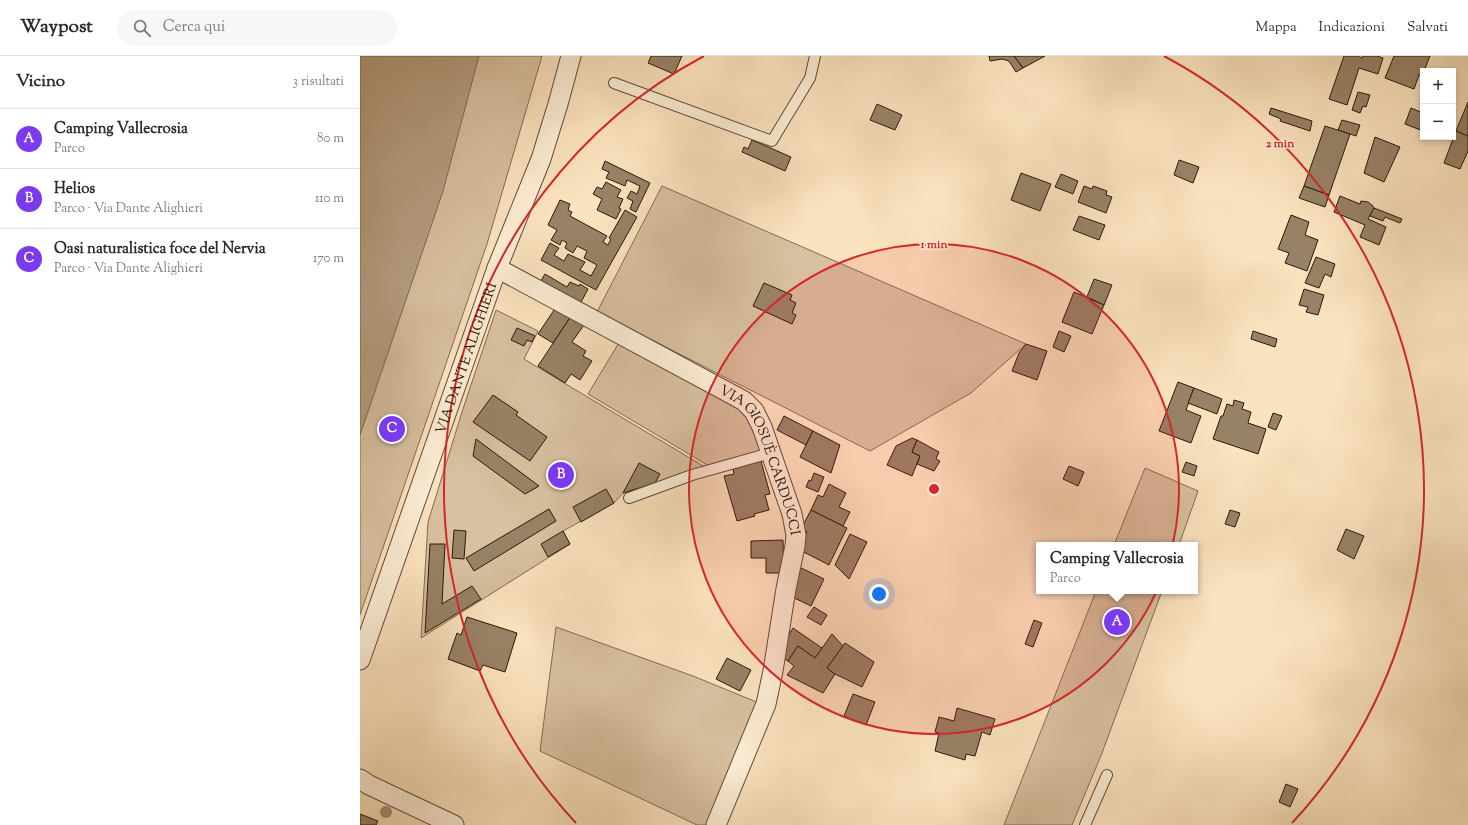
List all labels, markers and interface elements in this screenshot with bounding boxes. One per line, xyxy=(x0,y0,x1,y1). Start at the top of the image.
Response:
search box xyxy=(117,10,397,46)
text: Waypost xyxy=(20,14,93,41)
icon: search xyxy=(131,17,153,39)
text: Cerca qui xyxy=(163,17,225,38)
text: Mappa xyxy=(1256,18,1297,38)
text: Indicazioni xyxy=(1319,18,1385,38)
text: Salvati xyxy=(1407,18,1448,38)
map controls xyxy=(1420,68,1456,140)
button: + xyxy=(1420,68,1456,104)
text: Vicino xyxy=(16,70,65,94)
text: 3 risultati xyxy=(293,73,344,91)
button: − xyxy=(1420,104,1456,140)
text: Camping Vallecrosia xyxy=(54,119,188,140)
text: A xyxy=(24,130,34,148)
text: 80 m xyxy=(317,130,344,148)
text: 2 min xyxy=(1266,135,1295,153)
text: Parco xyxy=(54,140,85,158)
text: Helios xyxy=(54,179,95,200)
text: B xyxy=(25,190,33,208)
text: 110 m xyxy=(315,190,344,208)
text: Parco · Via Dante Alighieri xyxy=(54,200,203,218)
text: 1 min xyxy=(919,236,948,254)
text: Oasi naturalistica foce del Nervia xyxy=(54,239,266,260)
text: C xyxy=(24,250,34,268)
text: 170 m xyxy=(313,250,344,268)
text: Parco · Via Dante Alighieri xyxy=(54,260,203,278)
street label: VIA DANTE ALIGHIERI xyxy=(432,280,503,437)
street label: VIA GIOSUÈ CARDUCCI xyxy=(715,381,804,537)
pin: C xyxy=(379,414,405,444)
pin: B xyxy=(548,460,574,490)
centre of rings xyxy=(927,482,941,496)
popup xyxy=(1036,542,1198,594)
text: Camping Vallecrosia xyxy=(1050,549,1184,570)
text: Parco xyxy=(1050,570,1081,588)
your location xyxy=(869,584,889,604)
pin: A xyxy=(1104,607,1130,637)

